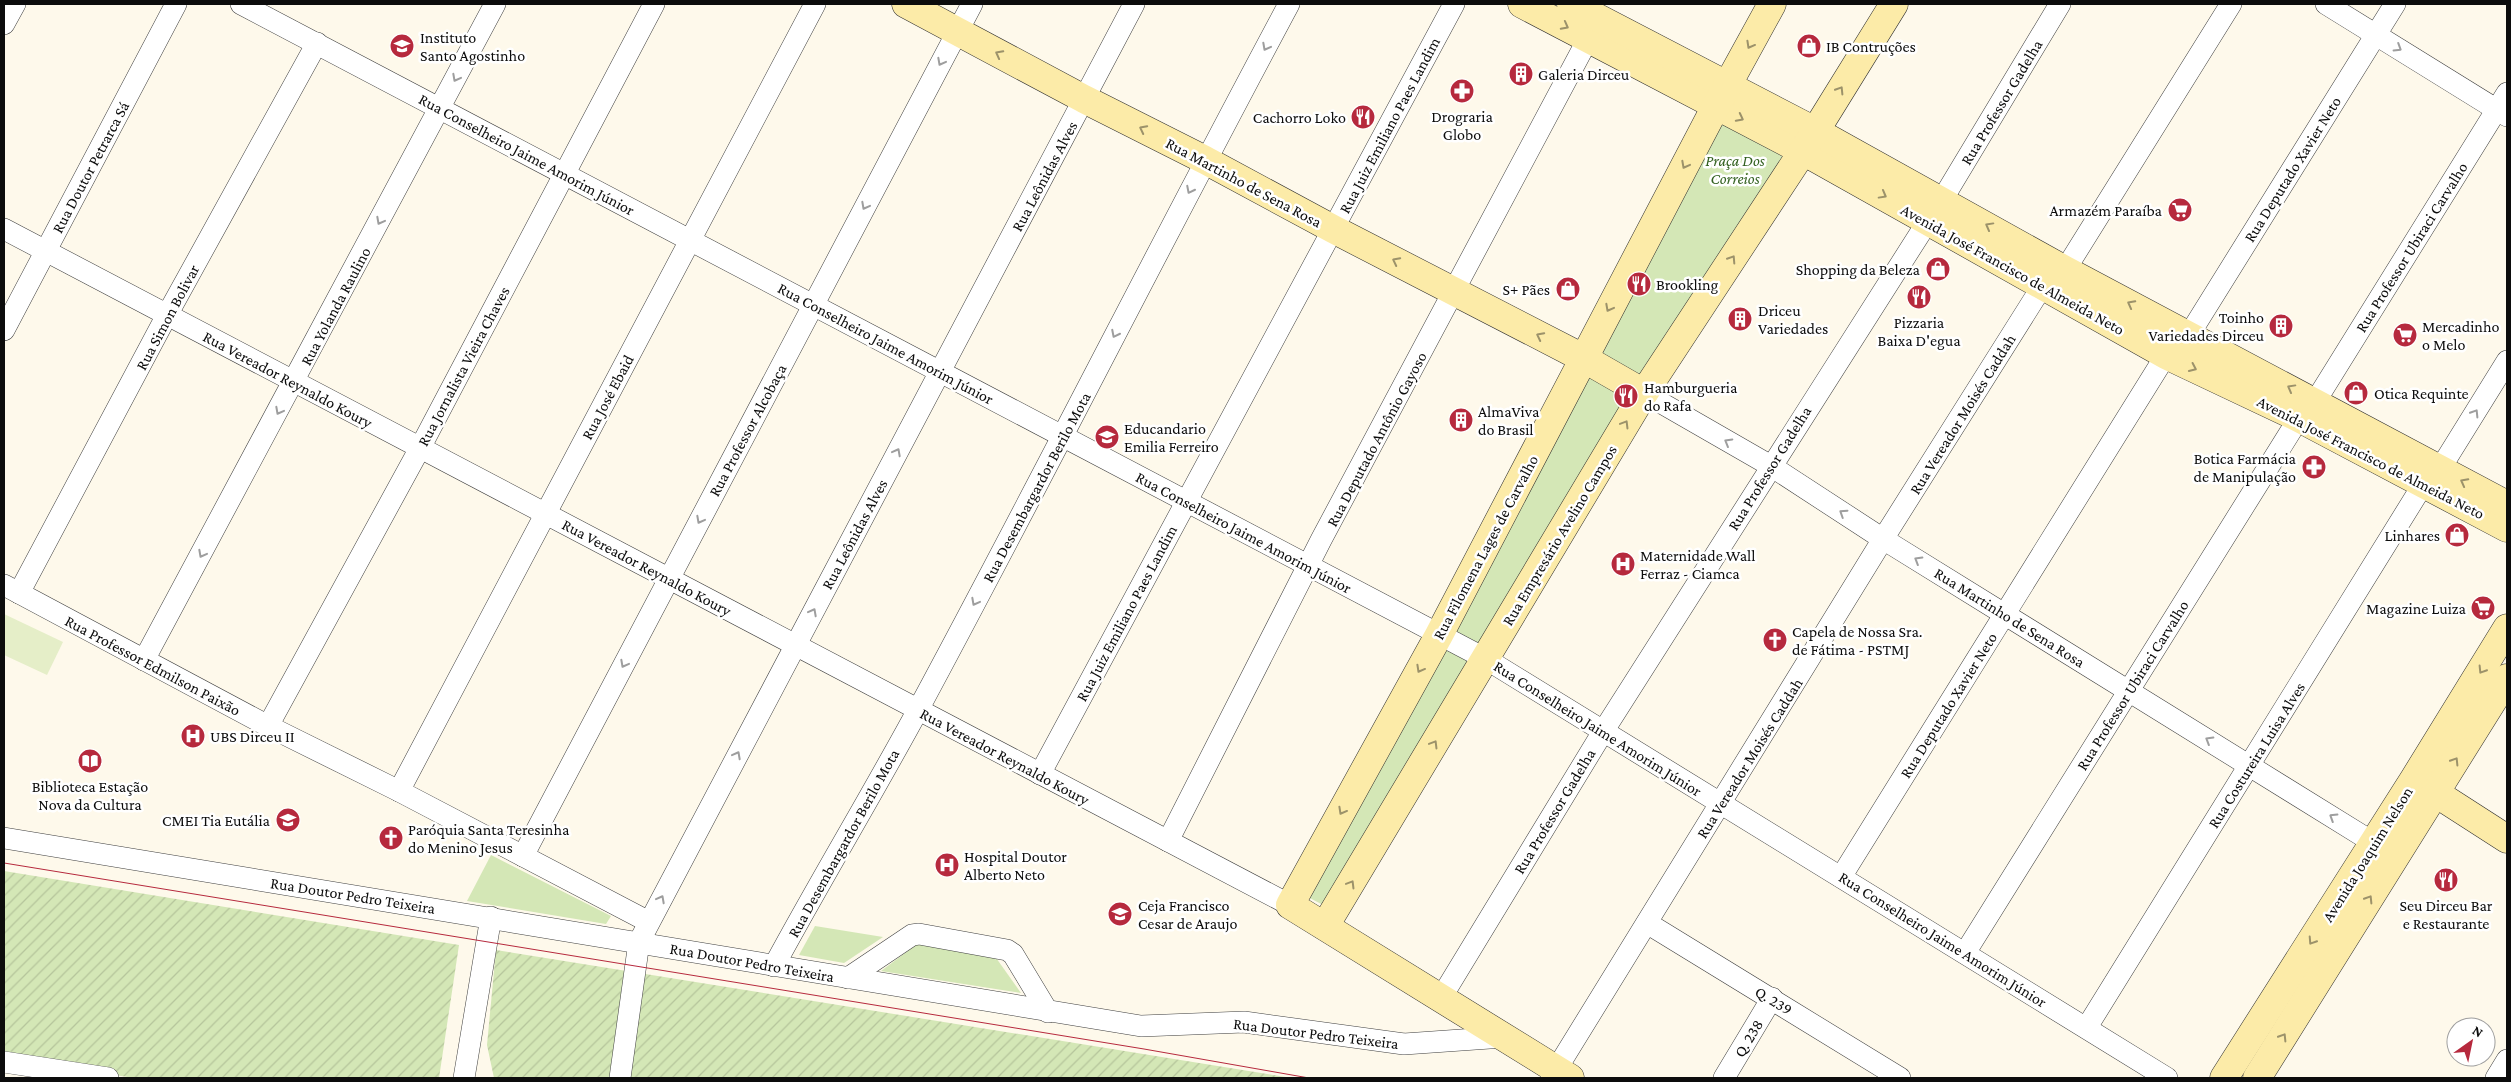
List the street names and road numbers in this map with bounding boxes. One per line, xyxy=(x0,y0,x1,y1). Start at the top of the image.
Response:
street label: Rua Juiz Emiliano Paes Landim xyxy=(1336,34,1444,217)
street label: Rua Professor Gadelha xyxy=(1957,36,2046,168)
street label: Rua Conselheiro Jaime Amorim Júnior xyxy=(416,90,638,220)
street label: Rua Deputado Xavier Neto xyxy=(2241,93,2345,246)
street label: Rua Doutor Petrarca Sá xyxy=(49,98,133,236)
street label: Rua Leônidas Alves xyxy=(1008,118,1081,234)
street label: Rua Martinho de Sena Rosa xyxy=(1163,134,1325,231)
street label: Rua Professor Ubiraci Carvalho xyxy=(2352,159,2471,335)
street label: Avenida José Francisco de Almeida Neto xyxy=(1898,201,2127,339)
street label: Rua Yolanda Raulino xyxy=(297,244,374,368)
street label: Rua Simon Bolivar xyxy=(132,261,203,373)
street label: Rua Conselheiro Jaime Amorim Júnior xyxy=(775,279,997,409)
street label: Rua Jornalista Vieira Chaves xyxy=(414,284,514,449)
street label: Rua Vereador Reynaldo Koury xyxy=(200,328,376,432)
street label: Rua Vereador Moisés Caddah xyxy=(1906,331,2019,497)
street label: Rua Deputado Antônio Gayoso xyxy=(1323,349,1431,530)
street label: Rua José Ebaid xyxy=(578,352,638,443)
street label: Rua Professor Alcobaça xyxy=(705,361,791,500)
street label: Rua Desembargardor Berilo Mota xyxy=(979,389,1095,586)
street label: Avenida José Francisco de Almeida Neto xyxy=(2254,393,2487,523)
street label: Rua Professor Gadelha xyxy=(1724,403,1815,533)
street label: Rua Empresário Avelino Campos xyxy=(1499,442,1621,629)
street label: Rua Filomena Lages de Carvalho xyxy=(1430,452,1542,643)
street label: Rua Conselheiro Jaime Amorim Júnior xyxy=(1133,468,1355,598)
street label: Rua Leônidas Alves xyxy=(818,476,891,592)
street label: Rua Vereador Reynaldo Koury xyxy=(559,516,735,620)
street label: Rua Juiz Emiliano Paes Landim xyxy=(1073,522,1181,705)
street label: Rua Martinho de Sena Rosa xyxy=(1932,564,2088,671)
street label: Rua Professor Ubiraci Carvalho xyxy=(2073,597,2192,773)
street label: Rua Professor Edmilson Paixão xyxy=(62,612,243,719)
street label: Rua Deputado Xavier Neto xyxy=(1897,629,2001,782)
street label: Rua Conselheiro Jaime Amorim Júnior xyxy=(1490,657,1705,801)
street label: Rua Vereador Moisés Caddah xyxy=(1693,675,1806,841)
street label: Rua Costureira Luisa Alves xyxy=(2205,679,2308,831)
street label: Rua Vereador Reynaldo Koury xyxy=(917,705,1093,809)
street label: Rua Professor Gadelha xyxy=(1510,745,1599,877)
street label: Rua Desembargardor Berilo Mota xyxy=(784,746,904,941)
street label: Avenida Joaquim Nelson xyxy=(2319,783,2417,925)
street label: Rua Conselheiro Jaime Amorim Júnior xyxy=(1835,868,2050,1012)
street label: Rua Doutor Pedro Teixeira xyxy=(269,874,437,917)
street label: Rua Doutor Pedro Teixeira xyxy=(668,940,836,985)
street label: Q. 239 xyxy=(1752,983,1795,1018)
street label: Rua Doutor Pedro Teixeira xyxy=(1232,1015,1400,1052)
street label: Q. 238 xyxy=(1731,1016,1766,1060)

